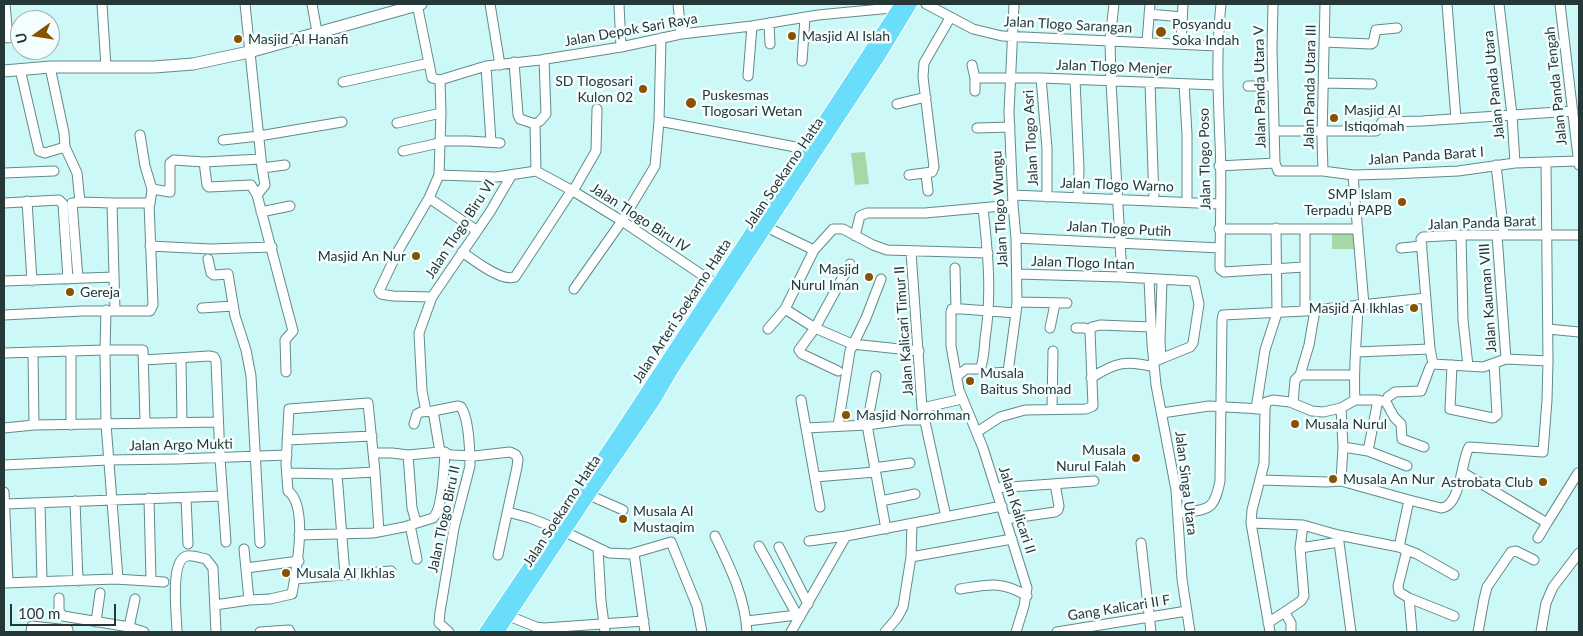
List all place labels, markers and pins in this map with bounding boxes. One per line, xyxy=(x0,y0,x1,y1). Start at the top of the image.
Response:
place label: Posyandu Soka Indah xyxy=(1172,16,1239,48)
marker: Posyandu Soka Indah xyxy=(1154,25,1168,39)
place label: Masjid Al Islah xyxy=(802,28,890,44)
marker: Masjid Al Islah xyxy=(786,30,798,42)
place label: Masjid Al Hanafi xyxy=(248,31,348,47)
marker: Masjid Al Hanafi xyxy=(232,33,244,45)
place label: SD Tlogosari Kulon 02 xyxy=(555,73,633,105)
marker: SD Tlogosari Kulon 02 xyxy=(637,83,649,95)
place label: Puskesmas Tlogosari Wetan xyxy=(702,87,802,120)
marker: Puskesmas Tlogosari Wetan xyxy=(684,96,698,110)
place label: Masjid Al Istiqomah xyxy=(1344,102,1404,134)
marker: Masjid Al Istiqomah xyxy=(1328,112,1340,124)
place label: SMP Islam Terpadu PAPB xyxy=(1304,186,1392,218)
marker: SMP Islam Terpadu PAPB xyxy=(1396,196,1408,208)
place label: Masjid An Nur xyxy=(318,248,406,264)
marker: Masjid An Nur xyxy=(410,250,422,262)
place label: Masjid Nurul Iman xyxy=(791,261,859,294)
marker: Masjid Nurul Iman xyxy=(863,271,875,283)
place label: Gereja xyxy=(80,284,120,300)
marker: Gereja xyxy=(64,286,76,298)
place label: Masjid Al Ikhlas xyxy=(1309,300,1404,316)
marker: Masjid Al Ikhlas xyxy=(1408,302,1420,314)
place label: Musala Baitus Shomad xyxy=(980,365,1071,398)
marker: Musala Baitus Shomad xyxy=(964,375,976,387)
place label: Masjid Norrohman xyxy=(856,407,970,423)
marker: Masjid Norrohman xyxy=(840,409,852,421)
place label: Musala Nurul xyxy=(1305,416,1387,432)
marker: Musala Nurul xyxy=(1289,418,1301,430)
place label: Musala Nurul Falah xyxy=(1056,442,1126,474)
marker: Musala Nurul Falah xyxy=(1130,452,1142,464)
place label: Musala An Nur xyxy=(1343,471,1435,487)
marker: Musala An Nur xyxy=(1327,473,1339,485)
place label: Astrobata Club xyxy=(1441,474,1533,490)
marker: Astrobata Club xyxy=(1537,476,1549,488)
place label: Musala Al Mustaqim xyxy=(633,503,694,536)
marker: Musala Al Mustaqim xyxy=(617,513,629,525)
place label: Musala Al Ikhlas xyxy=(296,565,395,581)
marker: Musala Al Ikhlas xyxy=(280,567,292,579)

